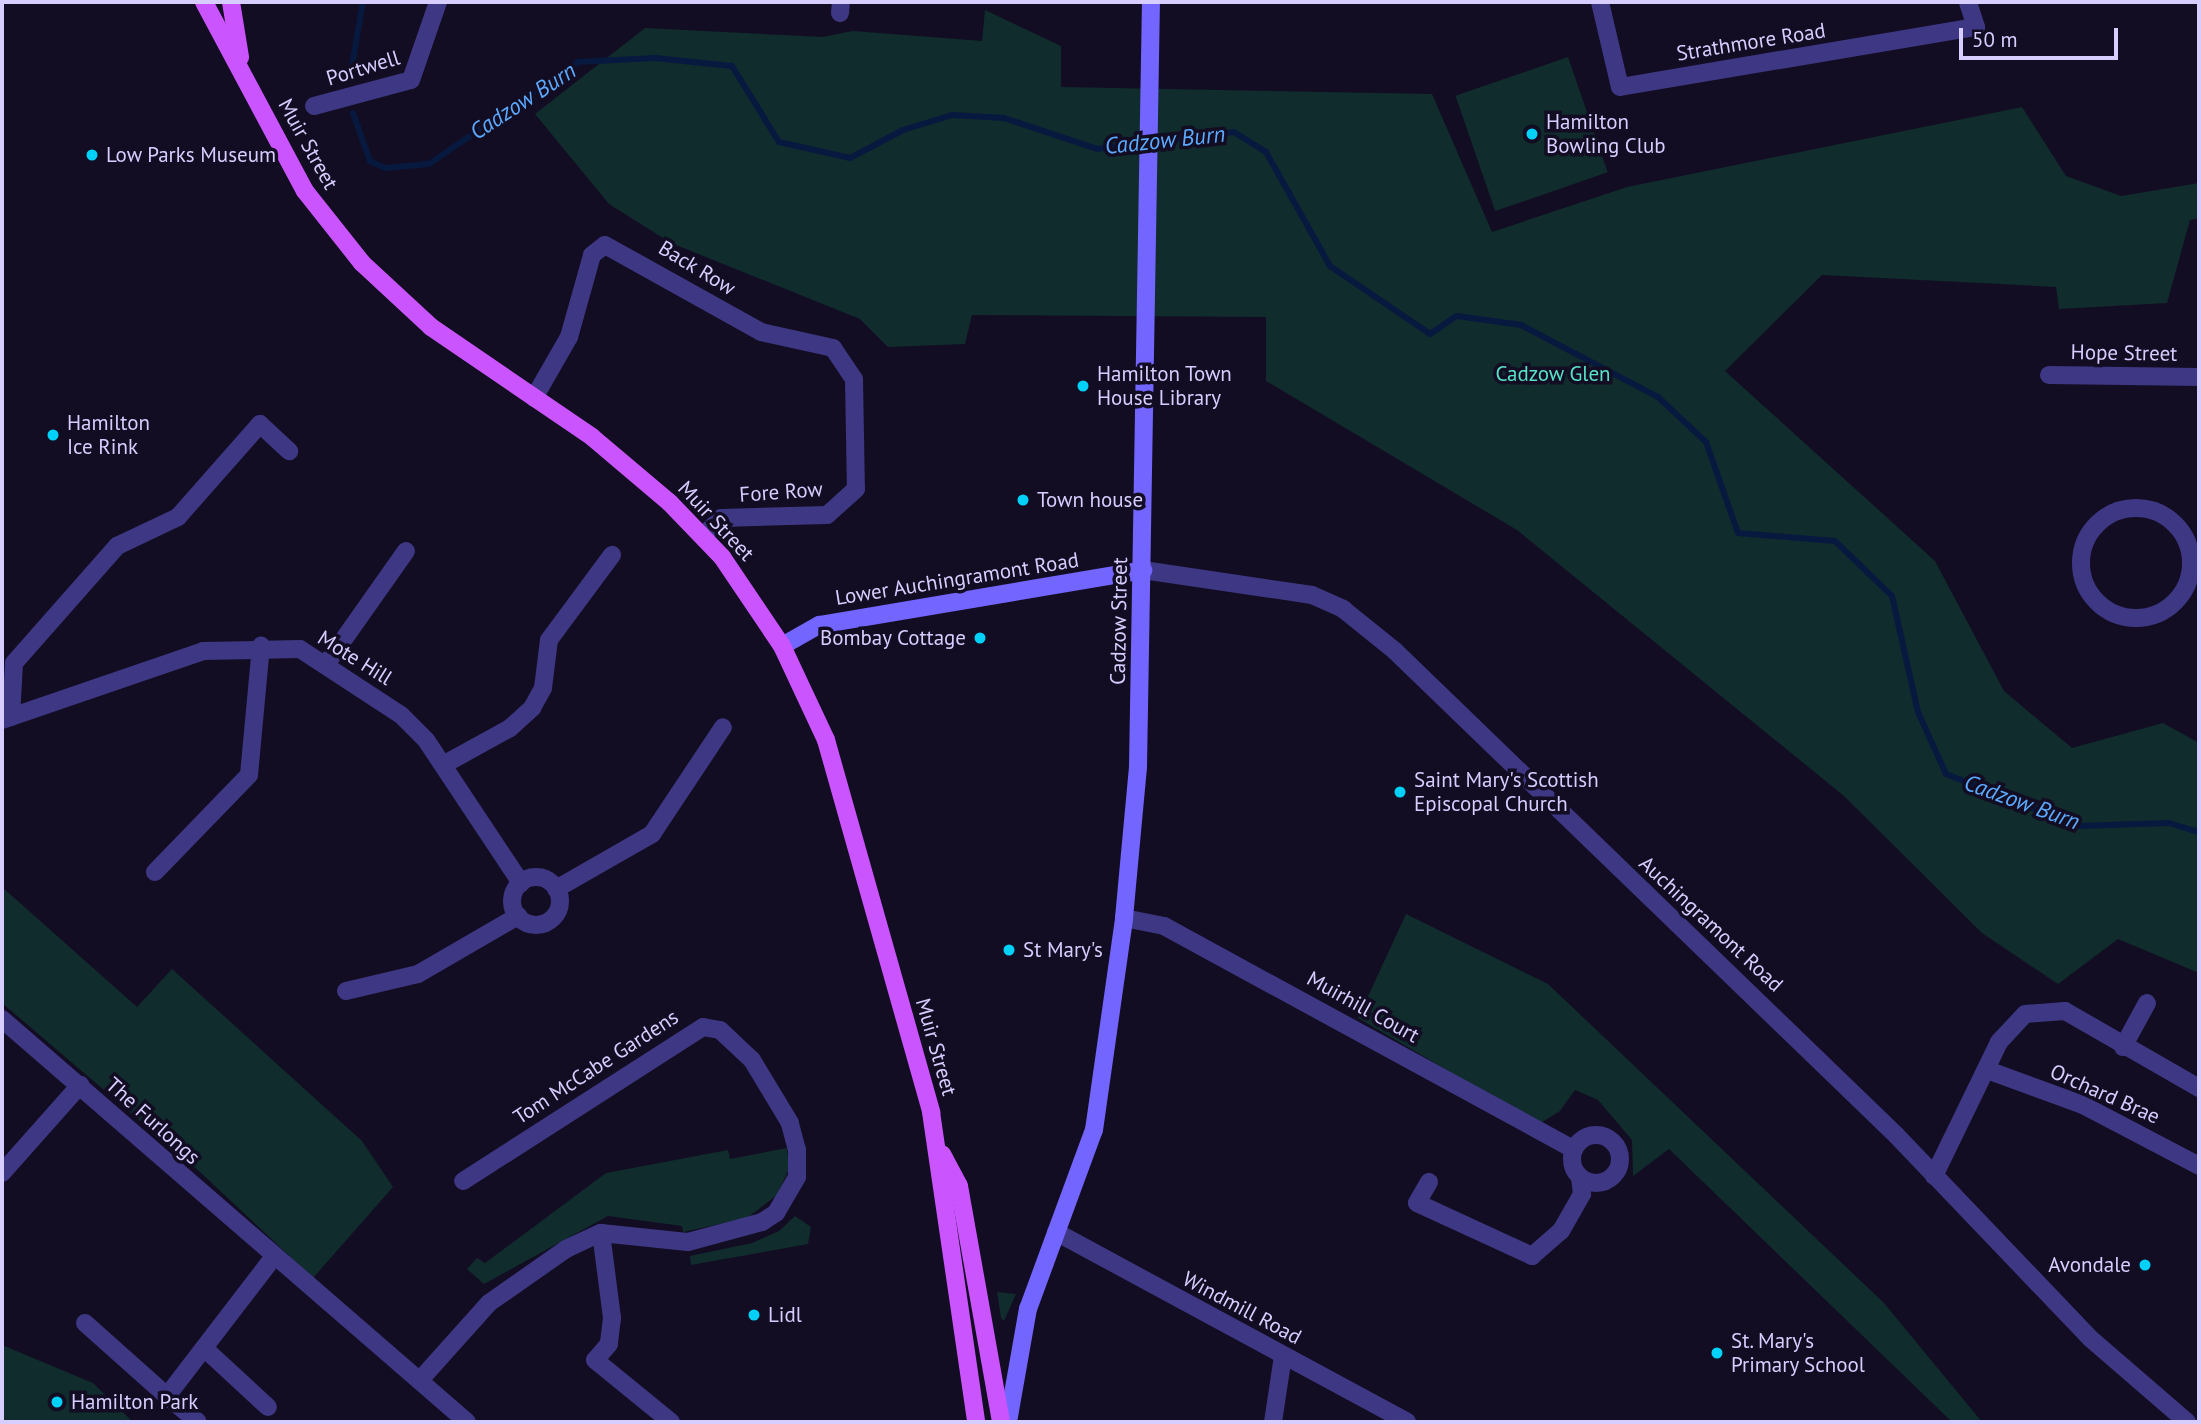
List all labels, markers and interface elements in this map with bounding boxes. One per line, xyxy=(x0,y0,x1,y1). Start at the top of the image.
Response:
scale bar xyxy=(1963,14,2122,58)
street label: Strathmore Road xyxy=(1675,18,1827,66)
text: 50 m xyxy=(1972,26,2018,53)
street label: Portwell xyxy=(323,45,403,91)
water label: Cadzow Burn xyxy=(465,56,581,146)
street label: Muir Street xyxy=(273,94,343,194)
place label: Hamilton Bowling Club xyxy=(1546,109,1666,159)
water label: Cadzow Burn xyxy=(1103,120,1227,160)
marker: Hamilton Bowling Club xyxy=(1524,126,1540,142)
place label: Low Parks Museum xyxy=(106,142,277,168)
marker: Low Parks Museum xyxy=(84,147,100,163)
street label: Back Row xyxy=(654,235,740,301)
street label: Hope Street xyxy=(2070,339,2178,367)
place label: Hamilton Town House Library xyxy=(1097,361,1232,411)
park label: Cadzow Glen xyxy=(1495,361,1611,387)
marker: Hamilton Town House Library xyxy=(1075,378,1091,394)
place label: Hamilton Ice Rink xyxy=(67,410,150,460)
marker: Hamilton Ice Rink xyxy=(45,427,61,443)
street label: Muir Street xyxy=(673,476,759,566)
street label: Fore Row xyxy=(738,477,824,507)
place label: Town house xyxy=(1037,487,1143,513)
marker: Town house xyxy=(1015,492,1031,508)
street label: Lower Auchingramont Road xyxy=(833,547,1081,611)
street label: Cadzow Street xyxy=(1105,557,1133,685)
street label: Mote Hill xyxy=(313,625,397,691)
place label: Bombay Cottage xyxy=(819,625,966,651)
marker: Bombay Cottage xyxy=(972,630,988,646)
place label: Saint Mary's Scottish Episcopal Church xyxy=(1414,767,1599,817)
water label: Cadzow Burn xyxy=(1960,768,2084,836)
marker: Saint Mary's Scottish Episcopal Church xyxy=(1392,784,1408,800)
street label: Auchingramont Road xyxy=(1634,851,1788,997)
place label: St Mary's xyxy=(1023,937,1103,963)
marker: St Mary's xyxy=(1001,942,1017,958)
street label: Muirhill Court xyxy=(1302,966,1424,1048)
street label: Muir Street xyxy=(910,995,962,1099)
street label: Tom McCabe Gardens xyxy=(509,1004,683,1130)
street label: Orchard Brae xyxy=(2046,1059,2164,1129)
street label: The Furlongs xyxy=(101,1072,205,1170)
place label: Avondale xyxy=(2048,1252,2131,1278)
marker: Avondale xyxy=(2137,1257,2153,1273)
street label: Windmill Road xyxy=(1178,1266,1306,1350)
place label: Lidl xyxy=(768,1302,802,1328)
marker: Lidl xyxy=(746,1307,762,1323)
place label: St. Mary's Primary School xyxy=(1731,1328,1866,1378)
marker: St. Mary's Primary School xyxy=(1709,1345,1725,1361)
place label: Hamilton Park xyxy=(71,1389,198,1415)
marker: Hamilton Park xyxy=(49,1394,65,1410)

